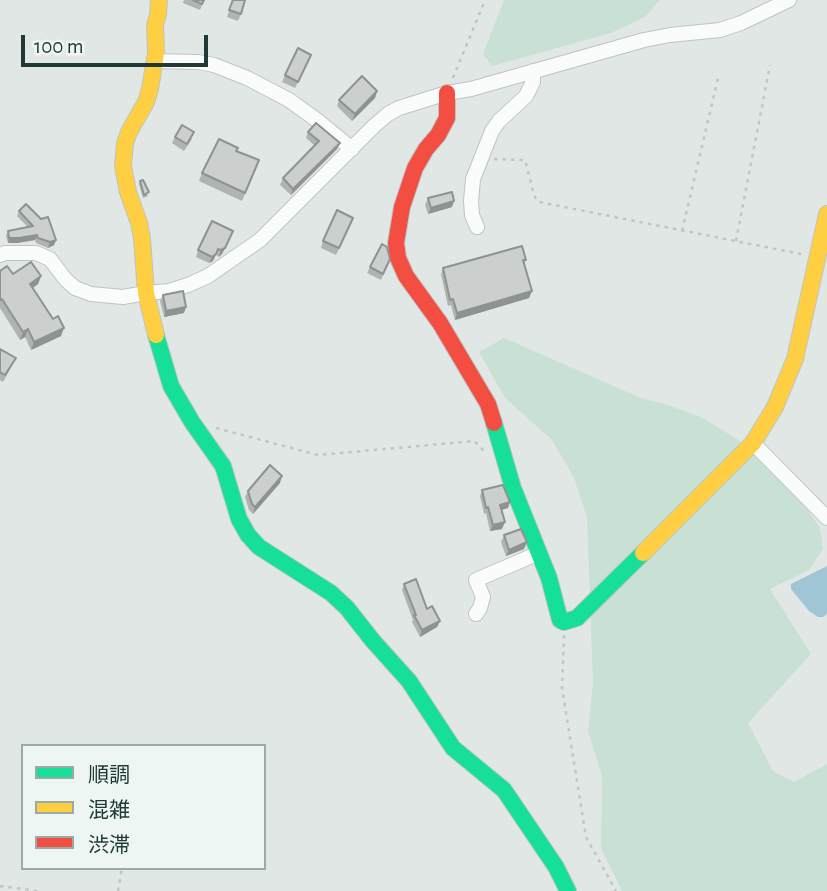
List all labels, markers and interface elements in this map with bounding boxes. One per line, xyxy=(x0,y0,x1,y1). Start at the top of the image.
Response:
scale bar xyxy=(24,21,212,65)
text: 100 m xyxy=(34,36,84,57)
legend xyxy=(21,744,266,870)
text: 順調 xyxy=(88,765,130,786)
text: 混雑 xyxy=(88,800,130,821)
text: 渋滞 xyxy=(88,835,130,856)

